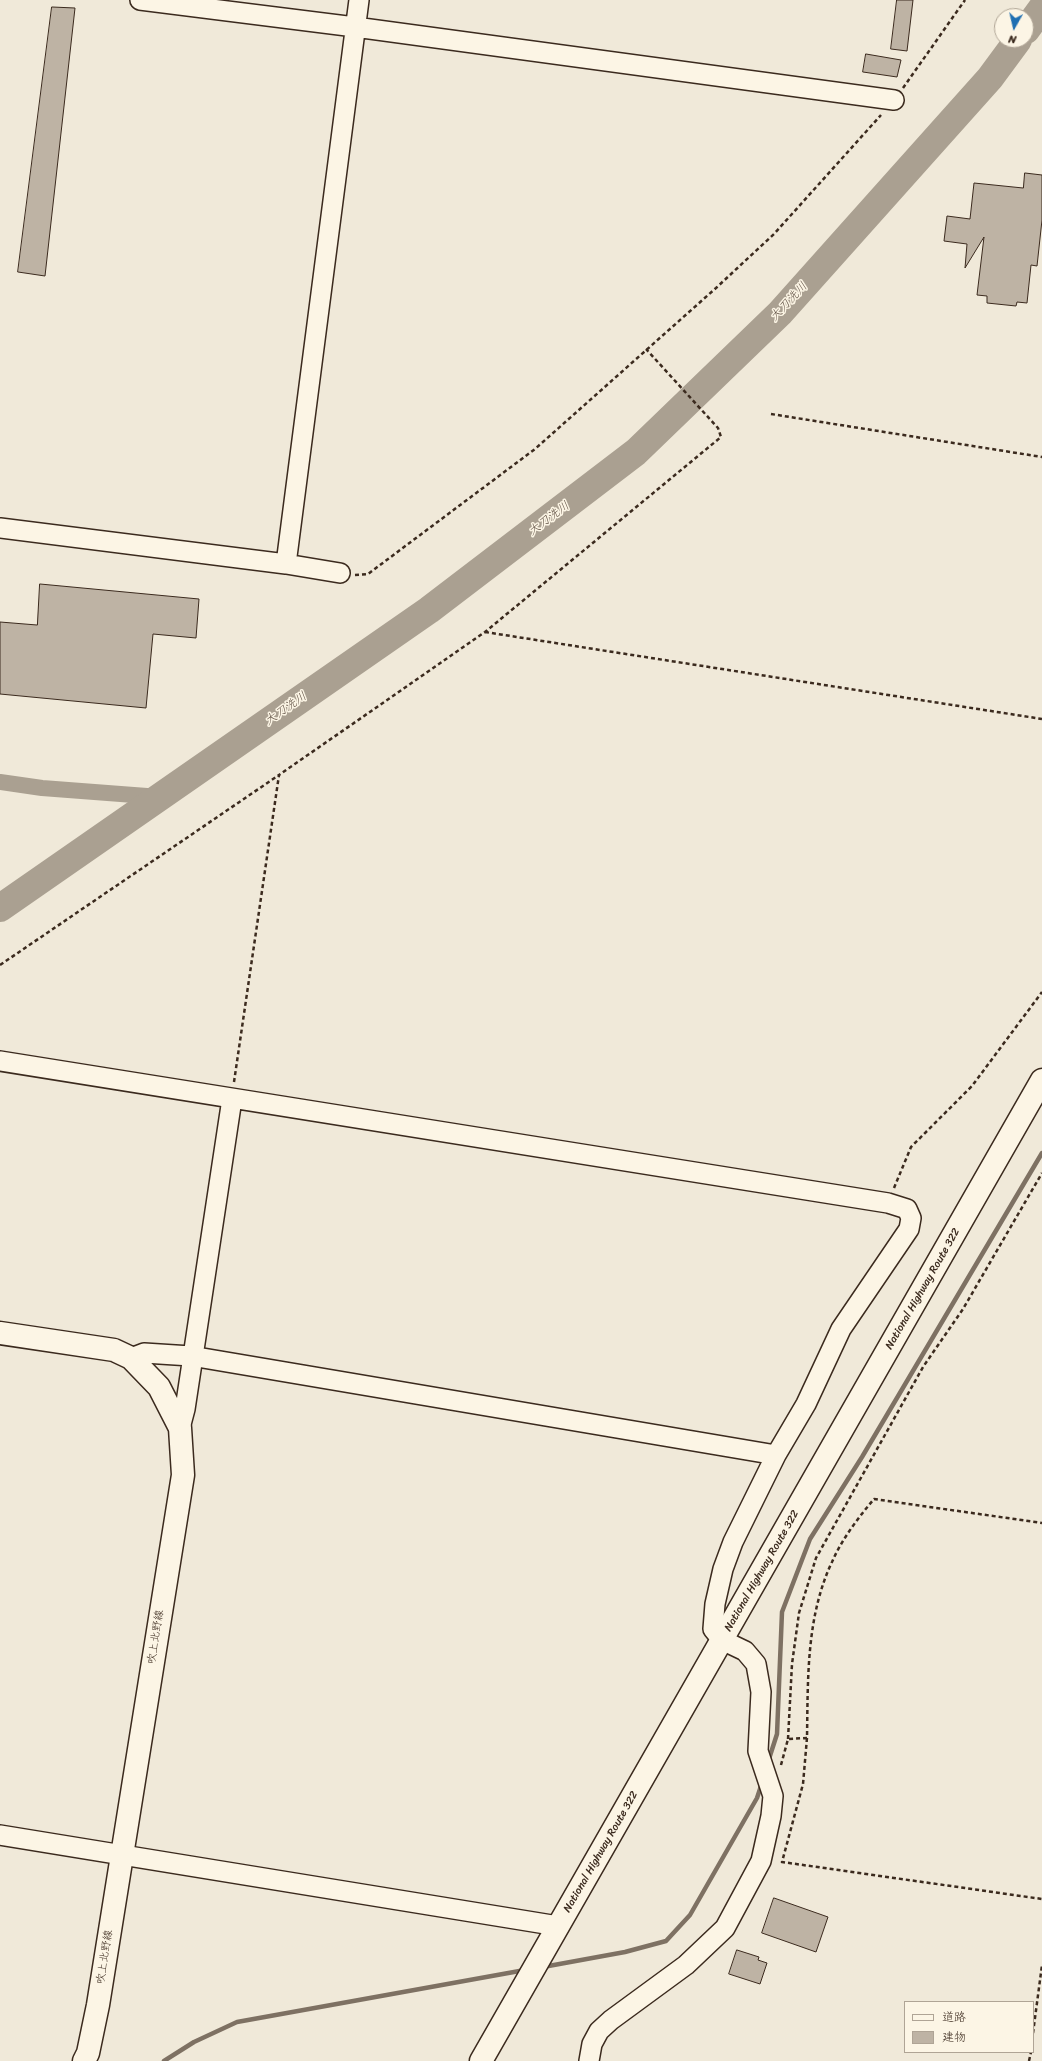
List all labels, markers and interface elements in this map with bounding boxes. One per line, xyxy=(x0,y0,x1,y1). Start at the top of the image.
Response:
north arrow xyxy=(994,8,1034,48)
text: N xyxy=(1007,29,1017,49)
water label: 大刀洗川 xyxy=(767,280,811,324)
water label: 大刀洗川 xyxy=(525,499,573,539)
water label: 大刀洗川 xyxy=(262,689,310,729)
street label: National Highway Route 322 xyxy=(883,1226,963,1352)
street label: National Highway Route 322 xyxy=(722,1508,802,1634)
street label: 吹上北野線 xyxy=(145,1609,167,1665)
street label: National Highway Route 322 xyxy=(561,1789,641,1915)
street label: 吹上北野線 xyxy=(94,1929,116,1985)
legend xyxy=(904,2001,1034,2053)
text: 道路 xyxy=(942,2006,966,2028)
text: 建物 xyxy=(942,2026,966,2048)

